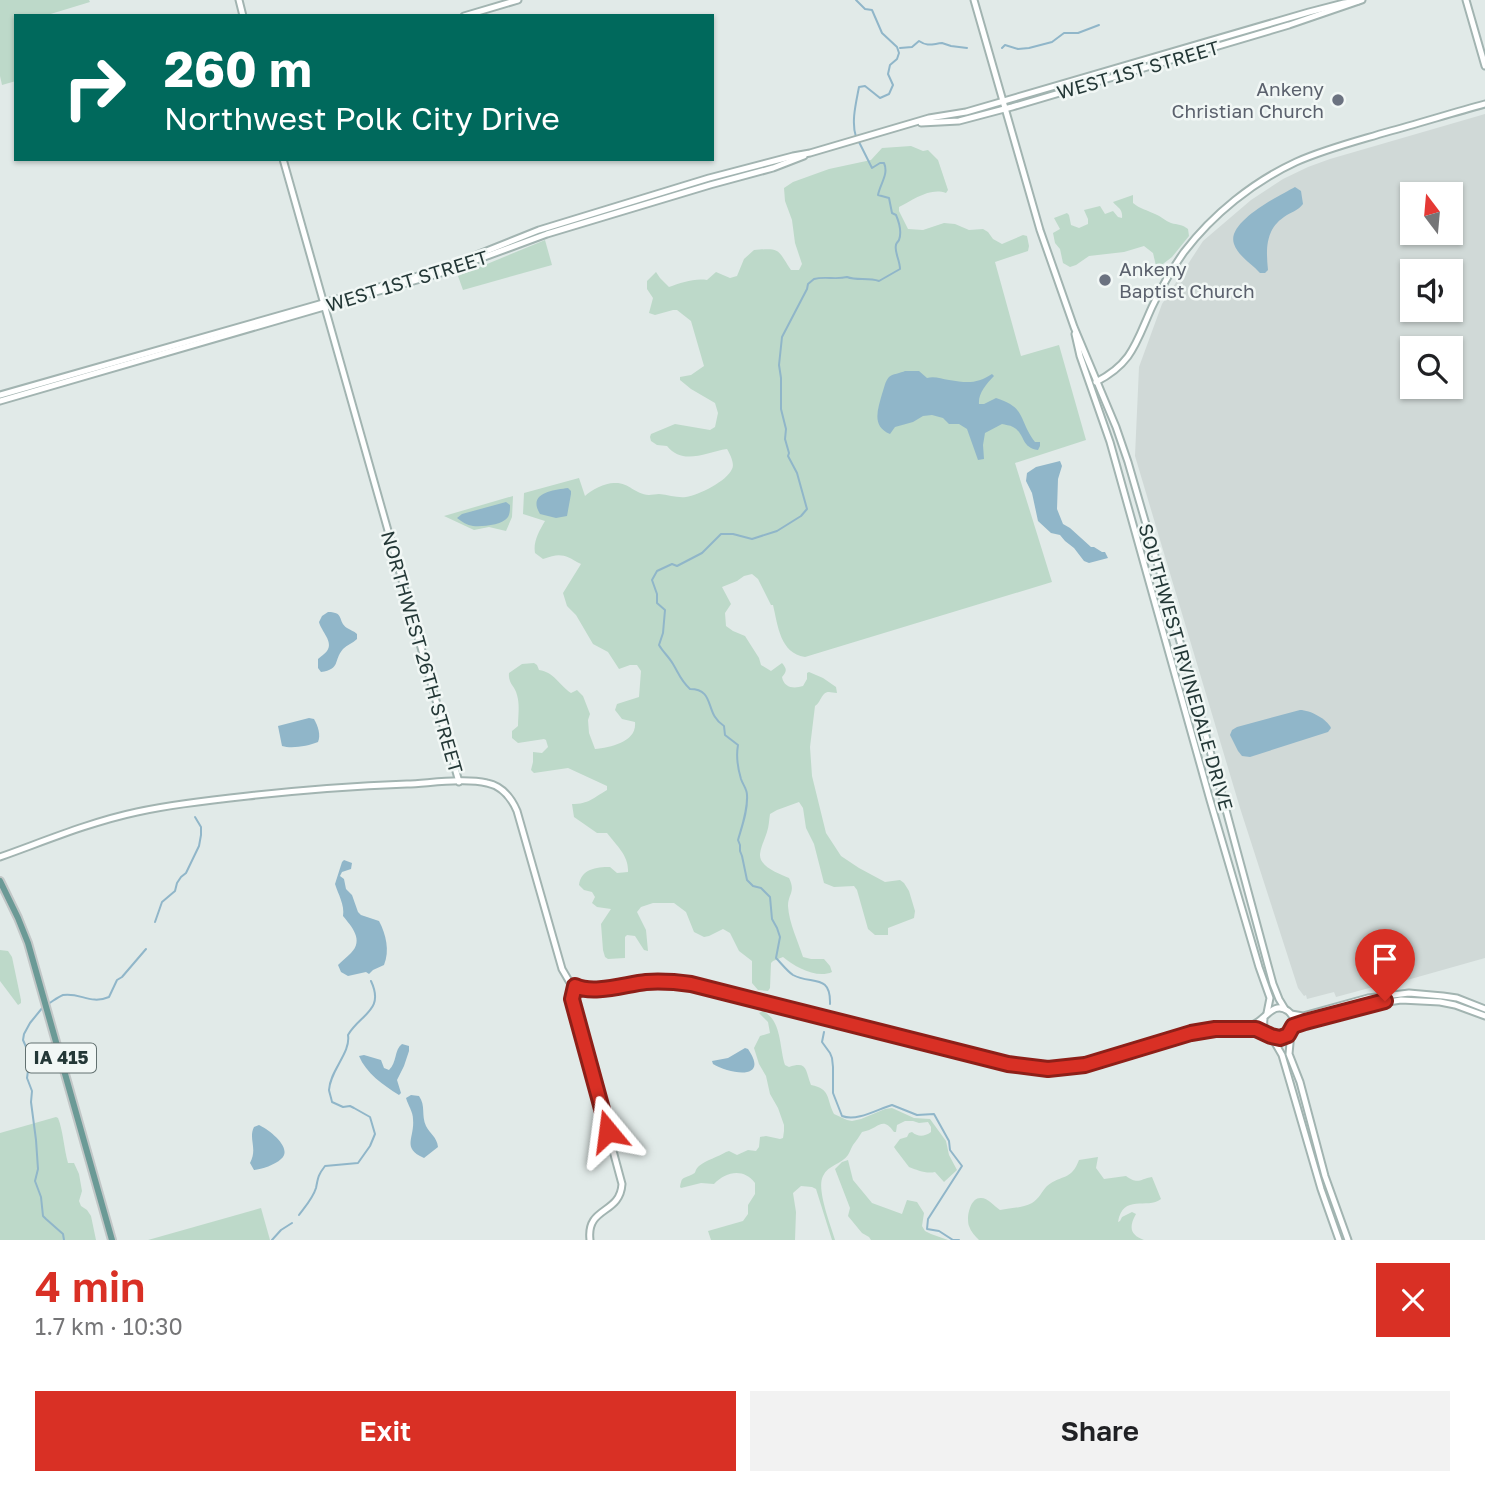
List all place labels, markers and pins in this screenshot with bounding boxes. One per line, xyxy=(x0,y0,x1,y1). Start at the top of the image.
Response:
place label: Ankeny Christian Church xyxy=(1172,77,1324,122)
marker: Ankeny Christian Church xyxy=(1330,92,1346,108)
place label: Ankeny Baptist Church xyxy=(1119,257,1255,302)
marker: Ankeny Baptist Church xyxy=(1097,272,1113,288)
pin xyxy=(1355,929,1415,1001)

